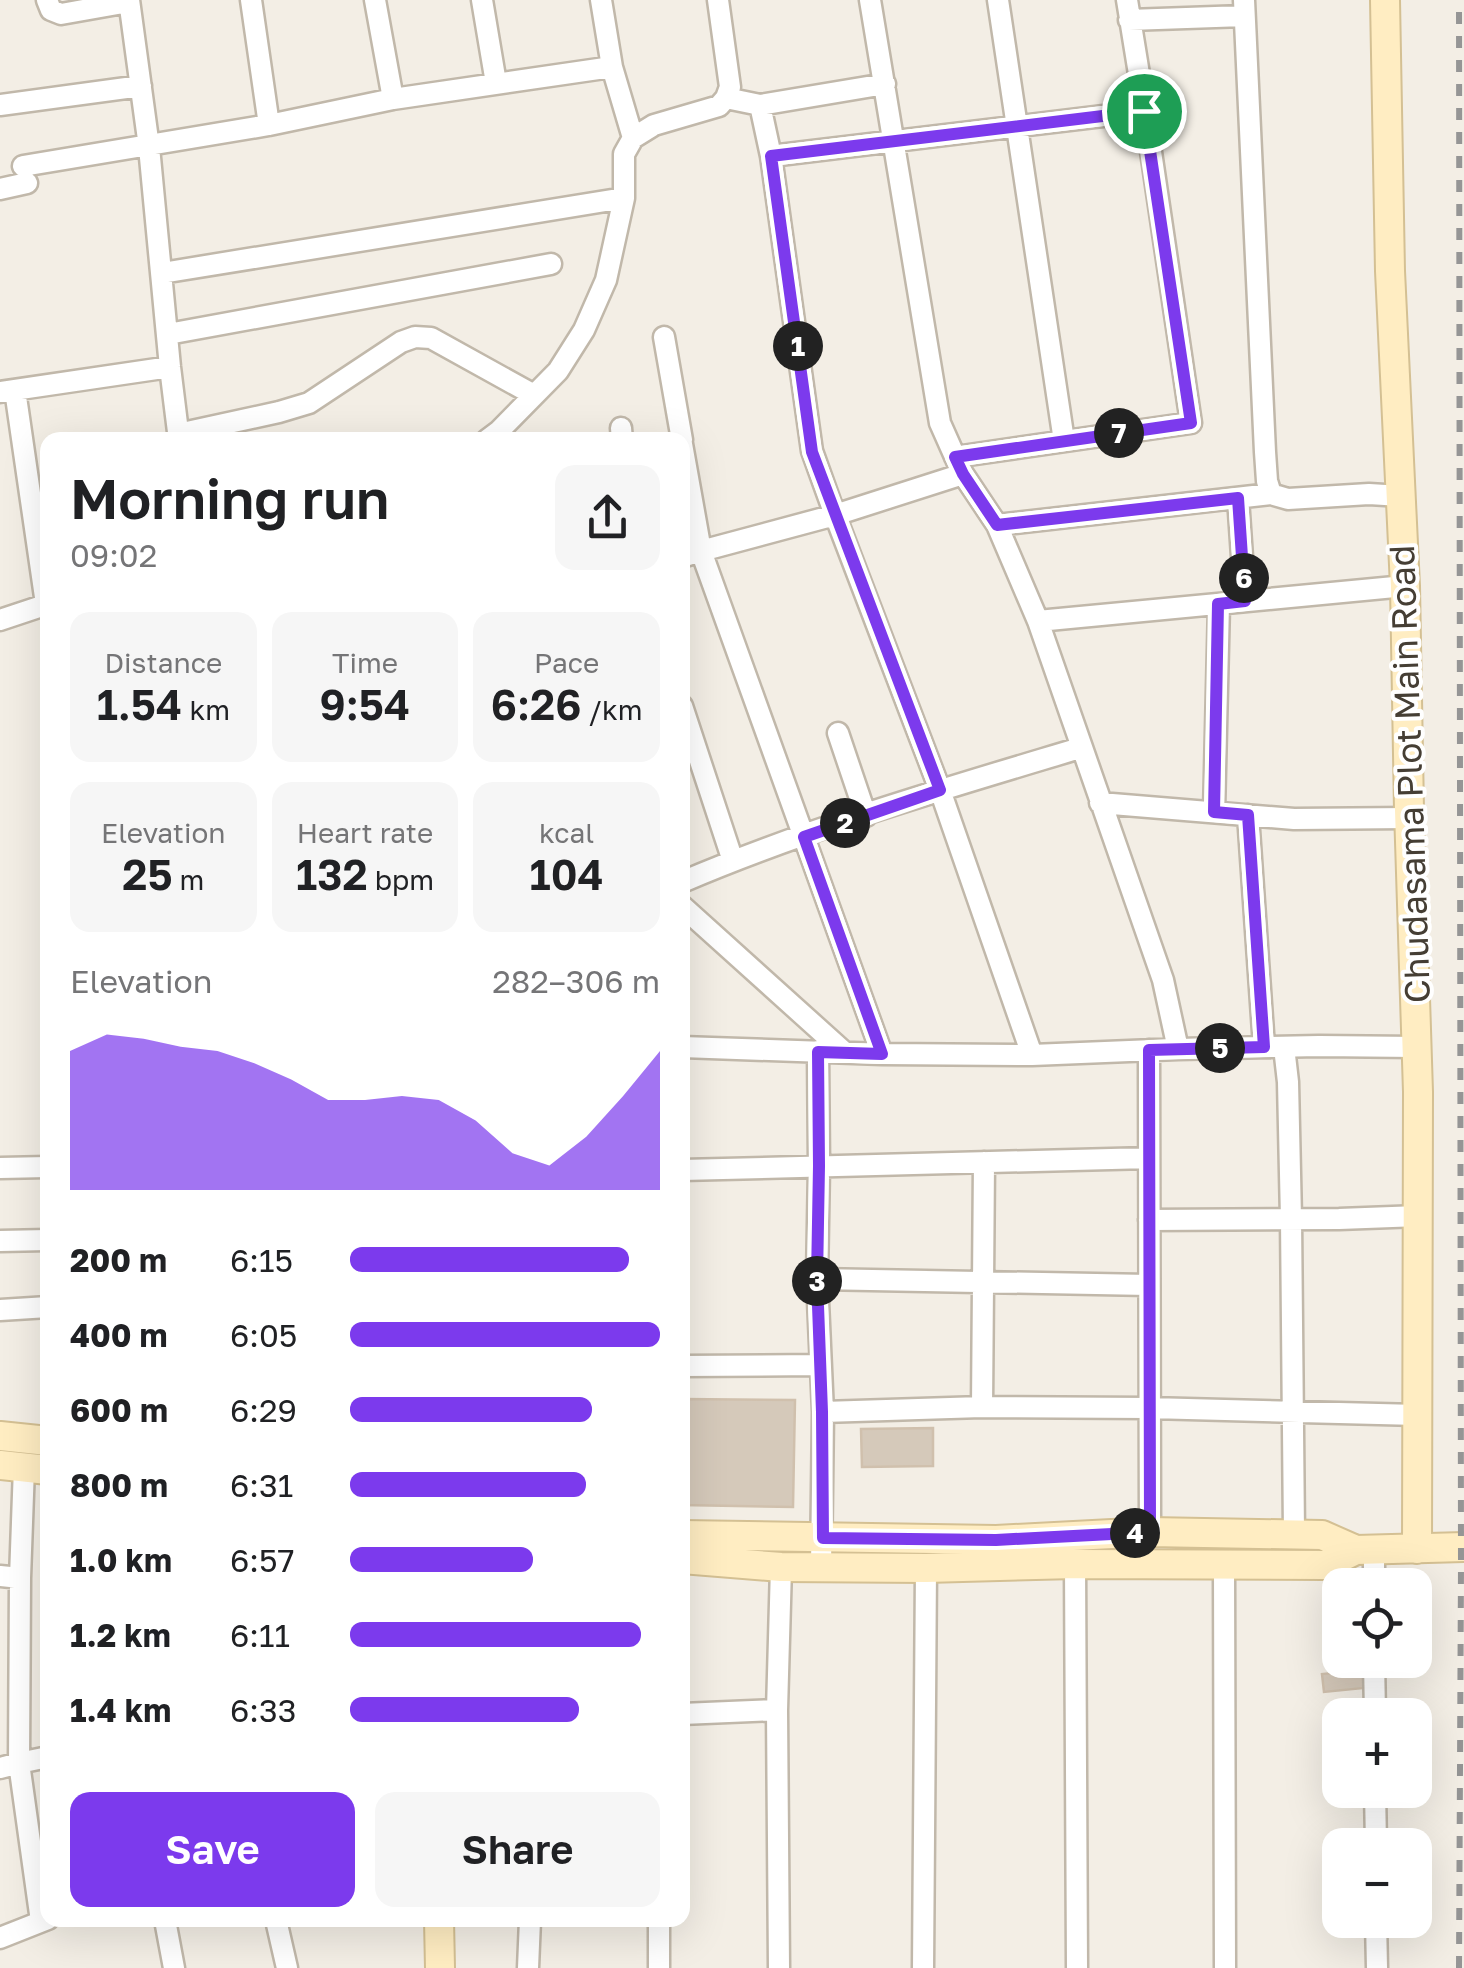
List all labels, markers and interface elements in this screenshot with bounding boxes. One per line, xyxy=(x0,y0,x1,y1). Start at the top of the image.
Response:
pin xyxy=(1102,69,1187,154)
icon: arrive xyxy=(1117,84,1172,139)
pin: 1 xyxy=(773,321,823,371)
text: 1 xyxy=(791,329,805,362)
pin: 7 xyxy=(1094,408,1144,458)
text: 7 xyxy=(1111,416,1127,449)
text: Morning run xyxy=(70,465,389,531)
button: share xyxy=(555,465,660,570)
text: 09:02 xyxy=(70,536,157,574)
street label: Chudasama Plot Main Road xyxy=(1380,544,1438,1004)
pin: 6 xyxy=(1219,553,1269,603)
text: 6 xyxy=(1235,561,1253,594)
text: Distance xyxy=(104,646,222,679)
text: Time xyxy=(332,646,398,679)
text: Pace xyxy=(534,646,599,679)
text: 1.54 xyxy=(97,679,182,729)
text: 9:54 xyxy=(320,679,410,729)
text: 6:26 xyxy=(491,679,581,729)
text: km xyxy=(182,693,230,726)
text: /km xyxy=(581,693,642,726)
pin: 2 xyxy=(820,798,870,848)
text: 2 xyxy=(836,806,854,839)
text: Elevation xyxy=(101,816,226,849)
text: Heart rate xyxy=(297,816,433,849)
text: kcal xyxy=(539,816,594,849)
text: 25 xyxy=(122,849,173,899)
text: 132 xyxy=(296,849,368,899)
text: 104 xyxy=(529,849,604,899)
text: m xyxy=(173,863,204,896)
text: bpm xyxy=(368,863,434,896)
text: Elevation xyxy=(70,962,212,1000)
text: 282–306 m xyxy=(492,962,660,1000)
pin: 5 xyxy=(1195,1023,1245,1073)
text: 5 xyxy=(1211,1031,1229,1064)
text: 200 m xyxy=(70,1241,167,1279)
text: 6:15 xyxy=(230,1241,293,1279)
pin: 3 xyxy=(792,1256,842,1306)
text: 3 xyxy=(808,1264,826,1297)
text: 400 m xyxy=(70,1316,168,1354)
text: 6:05 xyxy=(230,1316,297,1354)
text: 600 m xyxy=(70,1391,168,1429)
text: 6:29 xyxy=(230,1391,297,1429)
text: 800 m xyxy=(70,1466,168,1504)
text: 6:31 xyxy=(230,1466,293,1504)
pin: 4 xyxy=(1110,1508,1160,1558)
text: 4 xyxy=(1126,1516,1144,1549)
text: 1.0 km xyxy=(70,1541,172,1579)
text: 6:57 xyxy=(230,1541,294,1579)
map controls xyxy=(1322,1568,1432,1938)
button: locate xyxy=(1322,1568,1432,1678)
text: 1.2 km xyxy=(70,1616,171,1654)
text: 6:11 xyxy=(230,1616,290,1654)
text: 1.4 km xyxy=(70,1691,171,1729)
text: 6:33 xyxy=(230,1691,296,1729)
button: + xyxy=(1322,1698,1432,1808)
button: Save xyxy=(70,1792,355,1907)
button: Share xyxy=(375,1792,660,1907)
button: − xyxy=(1322,1828,1432,1938)

